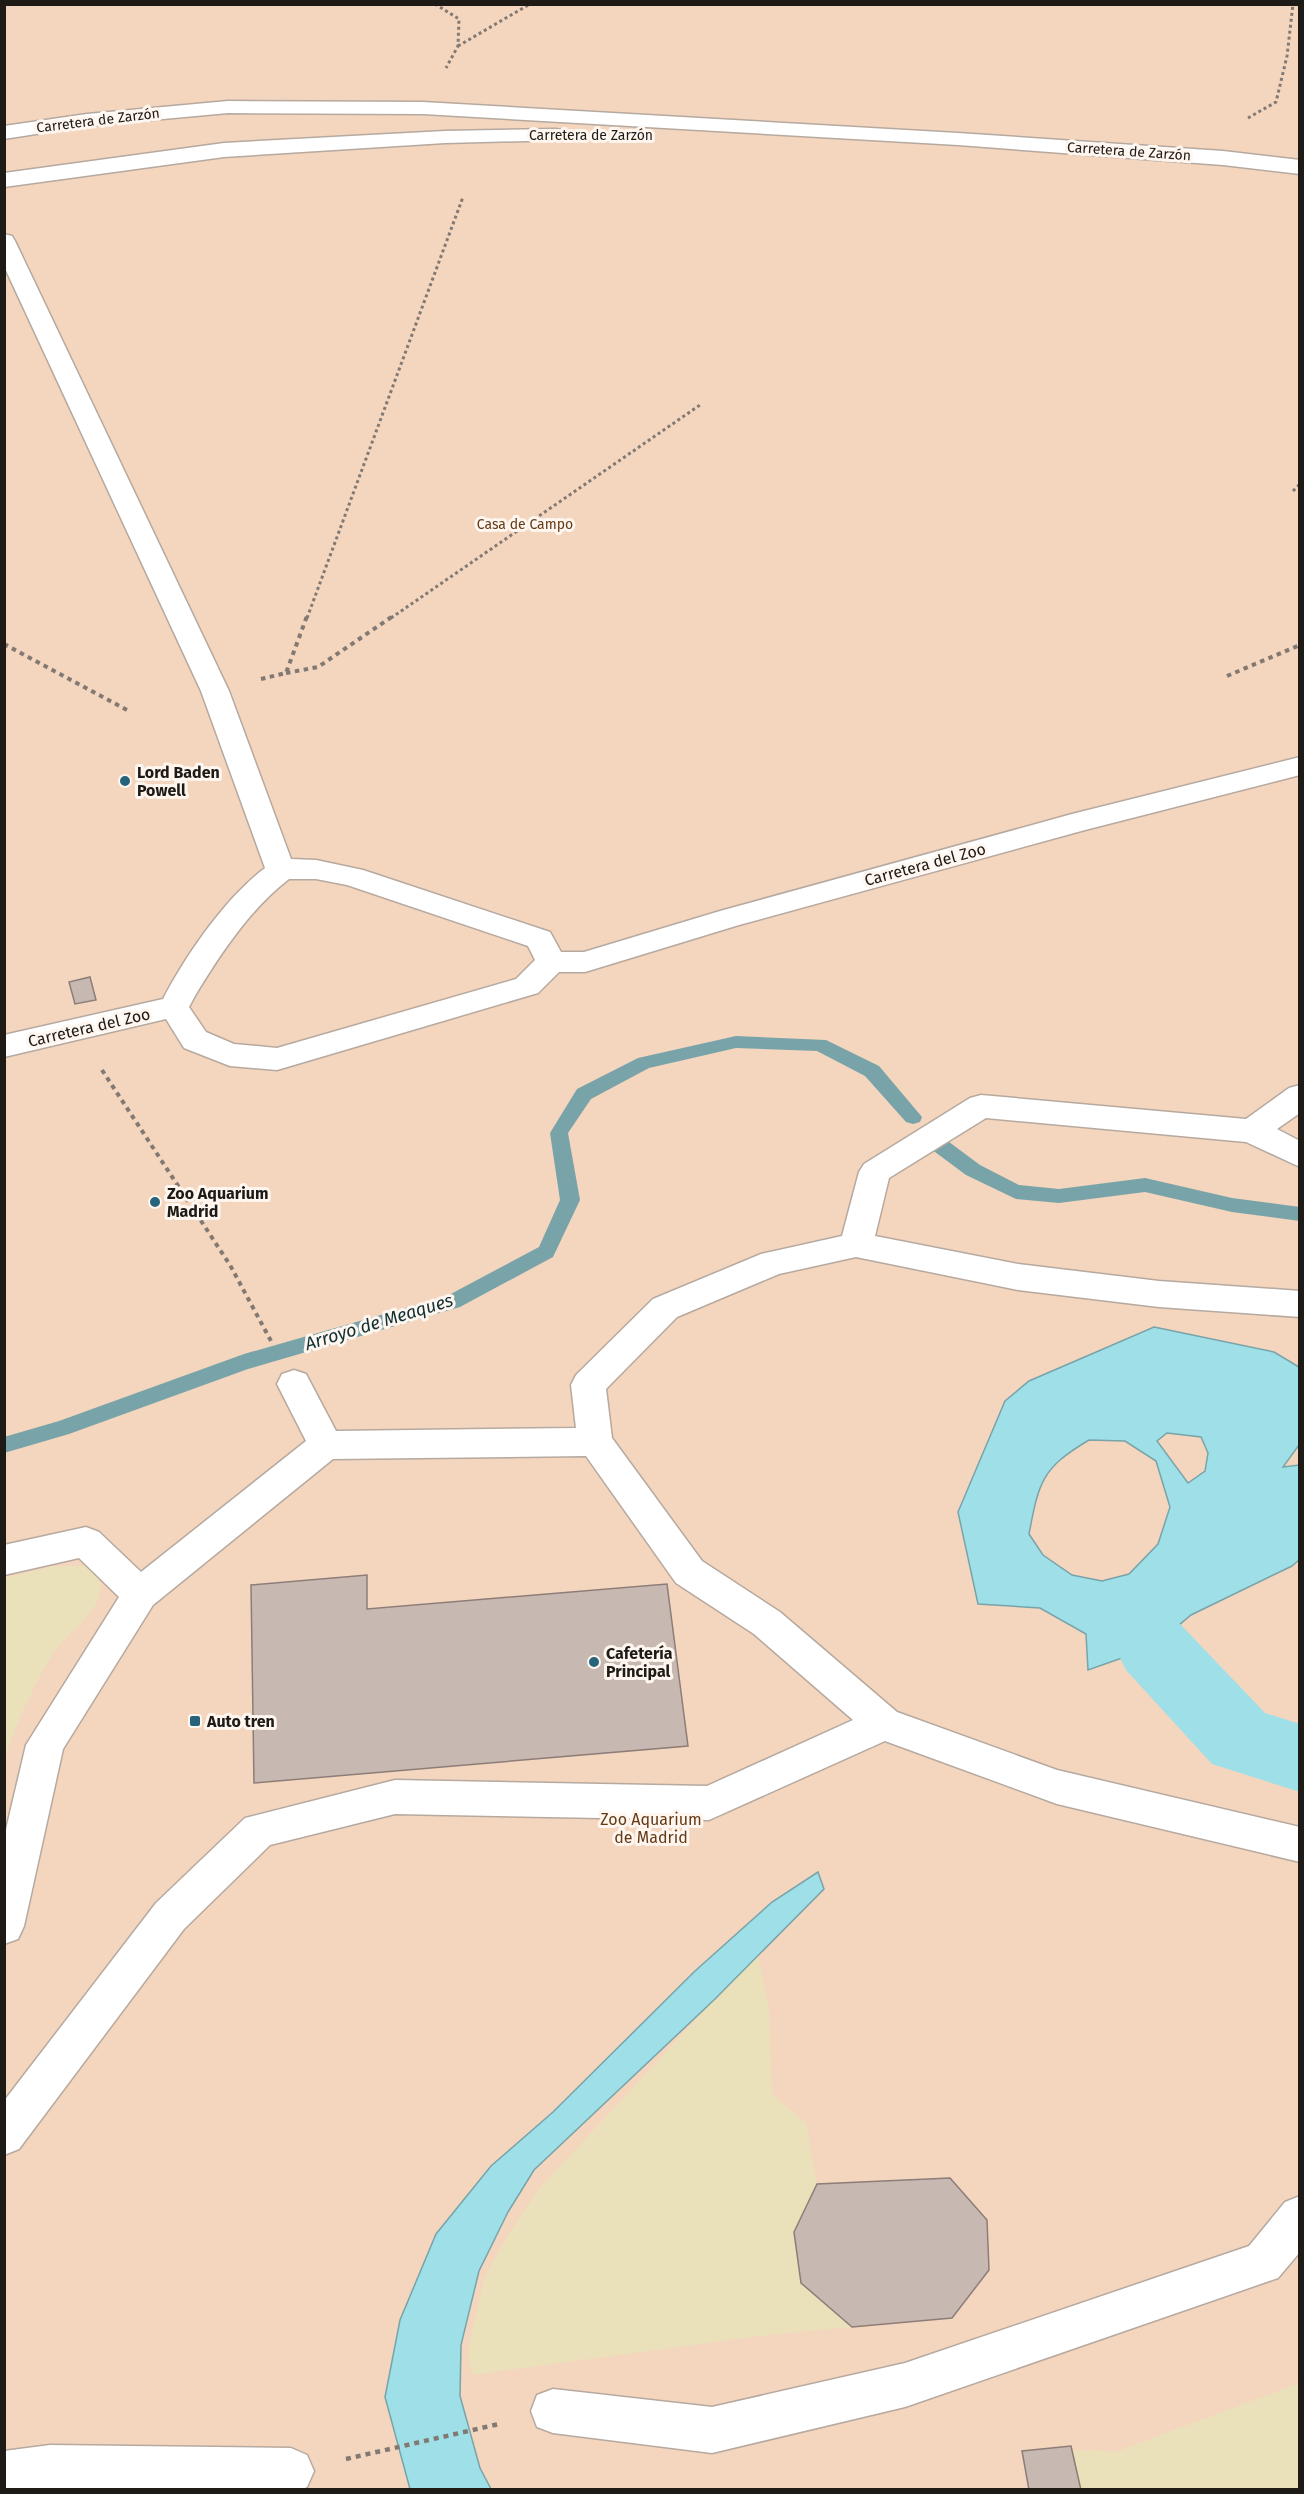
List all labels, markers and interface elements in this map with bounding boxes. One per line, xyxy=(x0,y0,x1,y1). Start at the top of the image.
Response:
street label: Carretera de Zarzón xyxy=(35,104,161,136)
street label: Carretera de Zarzón xyxy=(529,127,653,144)
street label: Carretera de Zarzón xyxy=(1066,139,1191,164)
park label: Casa de Campo xyxy=(477,516,573,533)
place label: Lord Baden Powell xyxy=(137,763,220,800)
marker: Lord Baden Powell xyxy=(118,774,132,788)
street label: Carretera del Zoo xyxy=(862,839,988,890)
street label: Carretera del Zoo xyxy=(26,1004,152,1051)
place label: Zoo Aquarium Madrid xyxy=(167,1184,268,1221)
marker: Zoo Aquarium Madrid xyxy=(148,1195,162,1209)
water label: Arroyo de Meaques xyxy=(301,1289,456,1355)
place label: Cafetería Principal xyxy=(606,1644,673,1681)
marker: Cafetería Principal xyxy=(587,1655,601,1669)
place label: Auto tren xyxy=(206,1712,275,1731)
marker: Auto tren xyxy=(188,1714,202,1728)
park label: Zoo Aquarium de Madrid xyxy=(600,1810,702,1847)

